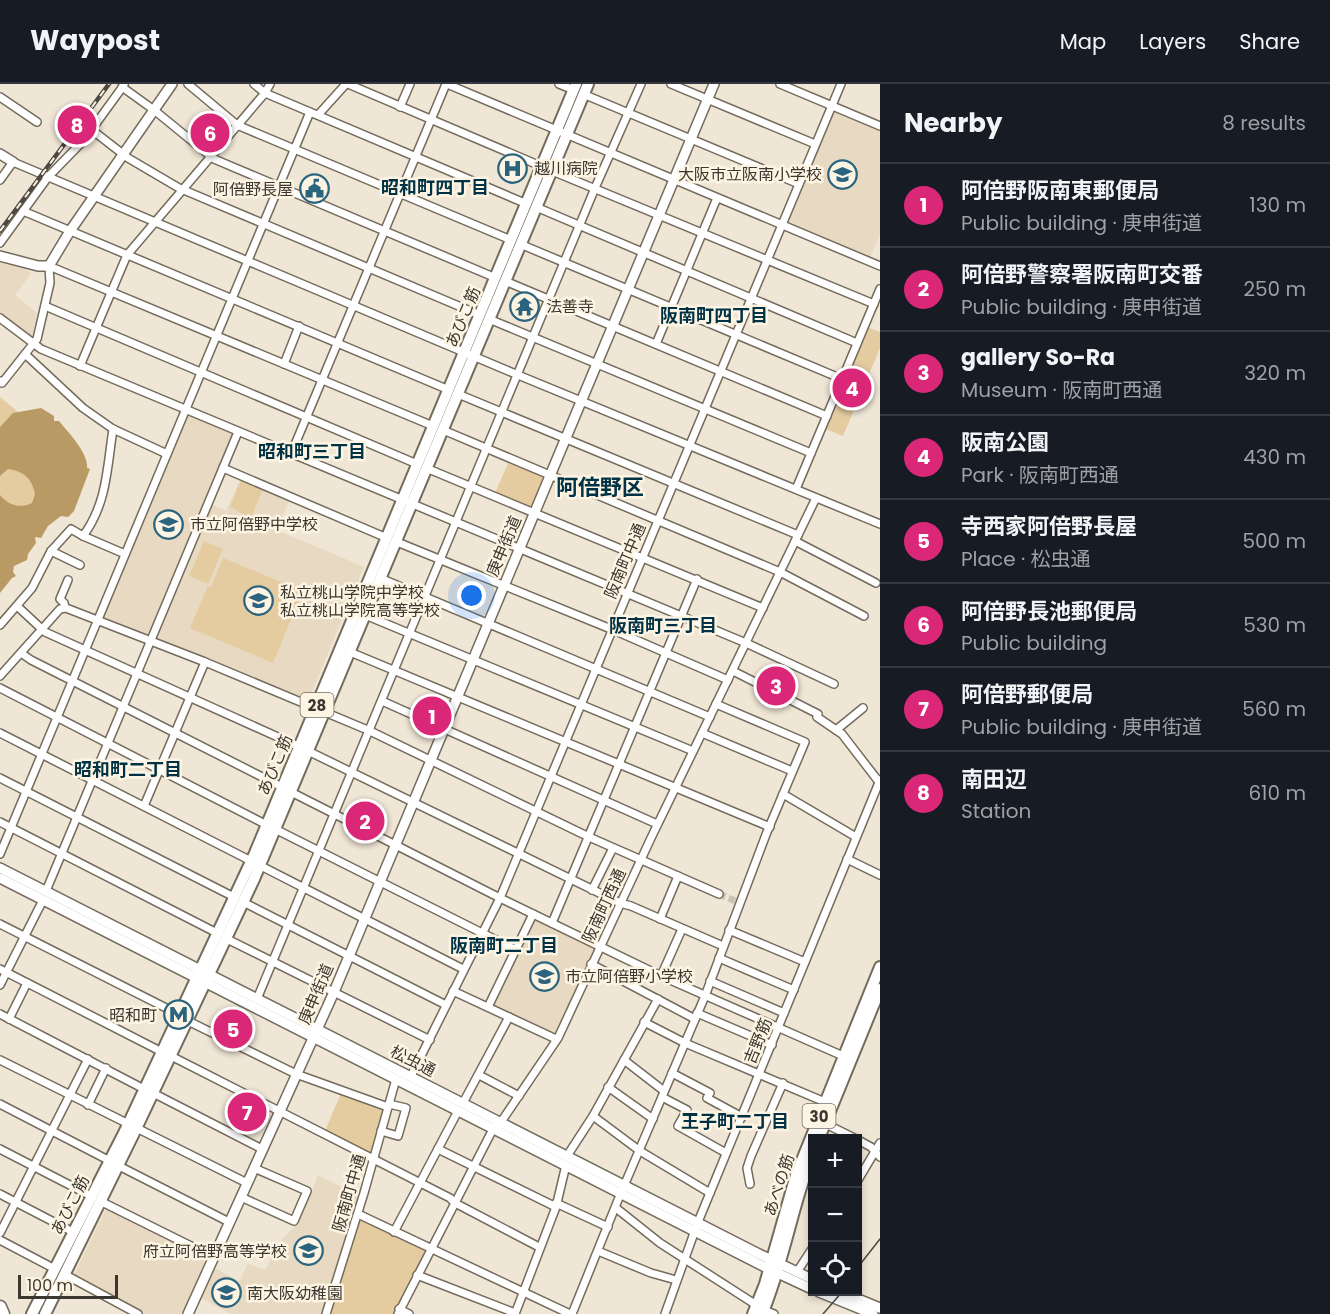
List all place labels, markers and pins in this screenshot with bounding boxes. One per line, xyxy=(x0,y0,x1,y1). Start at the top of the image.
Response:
pin: 8 xyxy=(58,102,97,147)
pin: 6 xyxy=(190,110,230,156)
hospital icon: 越川病院 xyxy=(497,152,529,184)
place label: 越川病院 xyxy=(534,157,598,180)
school or university icon: 大阪市立阪南小学校 xyxy=(827,158,859,190)
place label: 大阪市立阪南小学校 xyxy=(678,163,822,186)
public building icon: 阿倍野長屋 xyxy=(298,173,330,205)
place label: 阿倍野長屋 xyxy=(213,178,293,201)
temple icon: 法善寺 xyxy=(509,290,541,322)
place label: 法善寺 xyxy=(546,295,594,318)
pin: 4 xyxy=(832,366,872,410)
school or university icon: 市立阿倍野中学校 xyxy=(153,508,185,540)
place label: 市立阿倍野中学校 xyxy=(190,513,318,536)
place label: 私立桃山学院中学校 私立桃山学院高等学校 xyxy=(280,581,440,622)
school or university icon: 私立桃山学院中学校 私立桃山学院高等学校 xyxy=(243,585,275,617)
pin: 3 xyxy=(756,664,796,708)
pin: 1 xyxy=(412,694,452,738)
pin: 2 xyxy=(346,798,385,844)
school or university icon: 市立阿倍野小学校 xyxy=(528,960,560,992)
place label: 市立阿倍野小学校 xyxy=(565,965,693,988)
metro station icon: 昭和町 xyxy=(162,999,194,1031)
place label: 昭和町 xyxy=(109,1004,157,1027)
pin: 5 xyxy=(214,1006,252,1052)
pin: 7 xyxy=(228,1090,266,1134)
school or university icon: 府立阿倍野高等学校 xyxy=(292,1235,324,1267)
place label: 府立阿倍野高等学校 xyxy=(143,1240,287,1263)
school or university icon: 南大阪幼稚園 xyxy=(210,1277,242,1309)
place label: 南大阪幼稚園 xyxy=(247,1282,343,1305)

